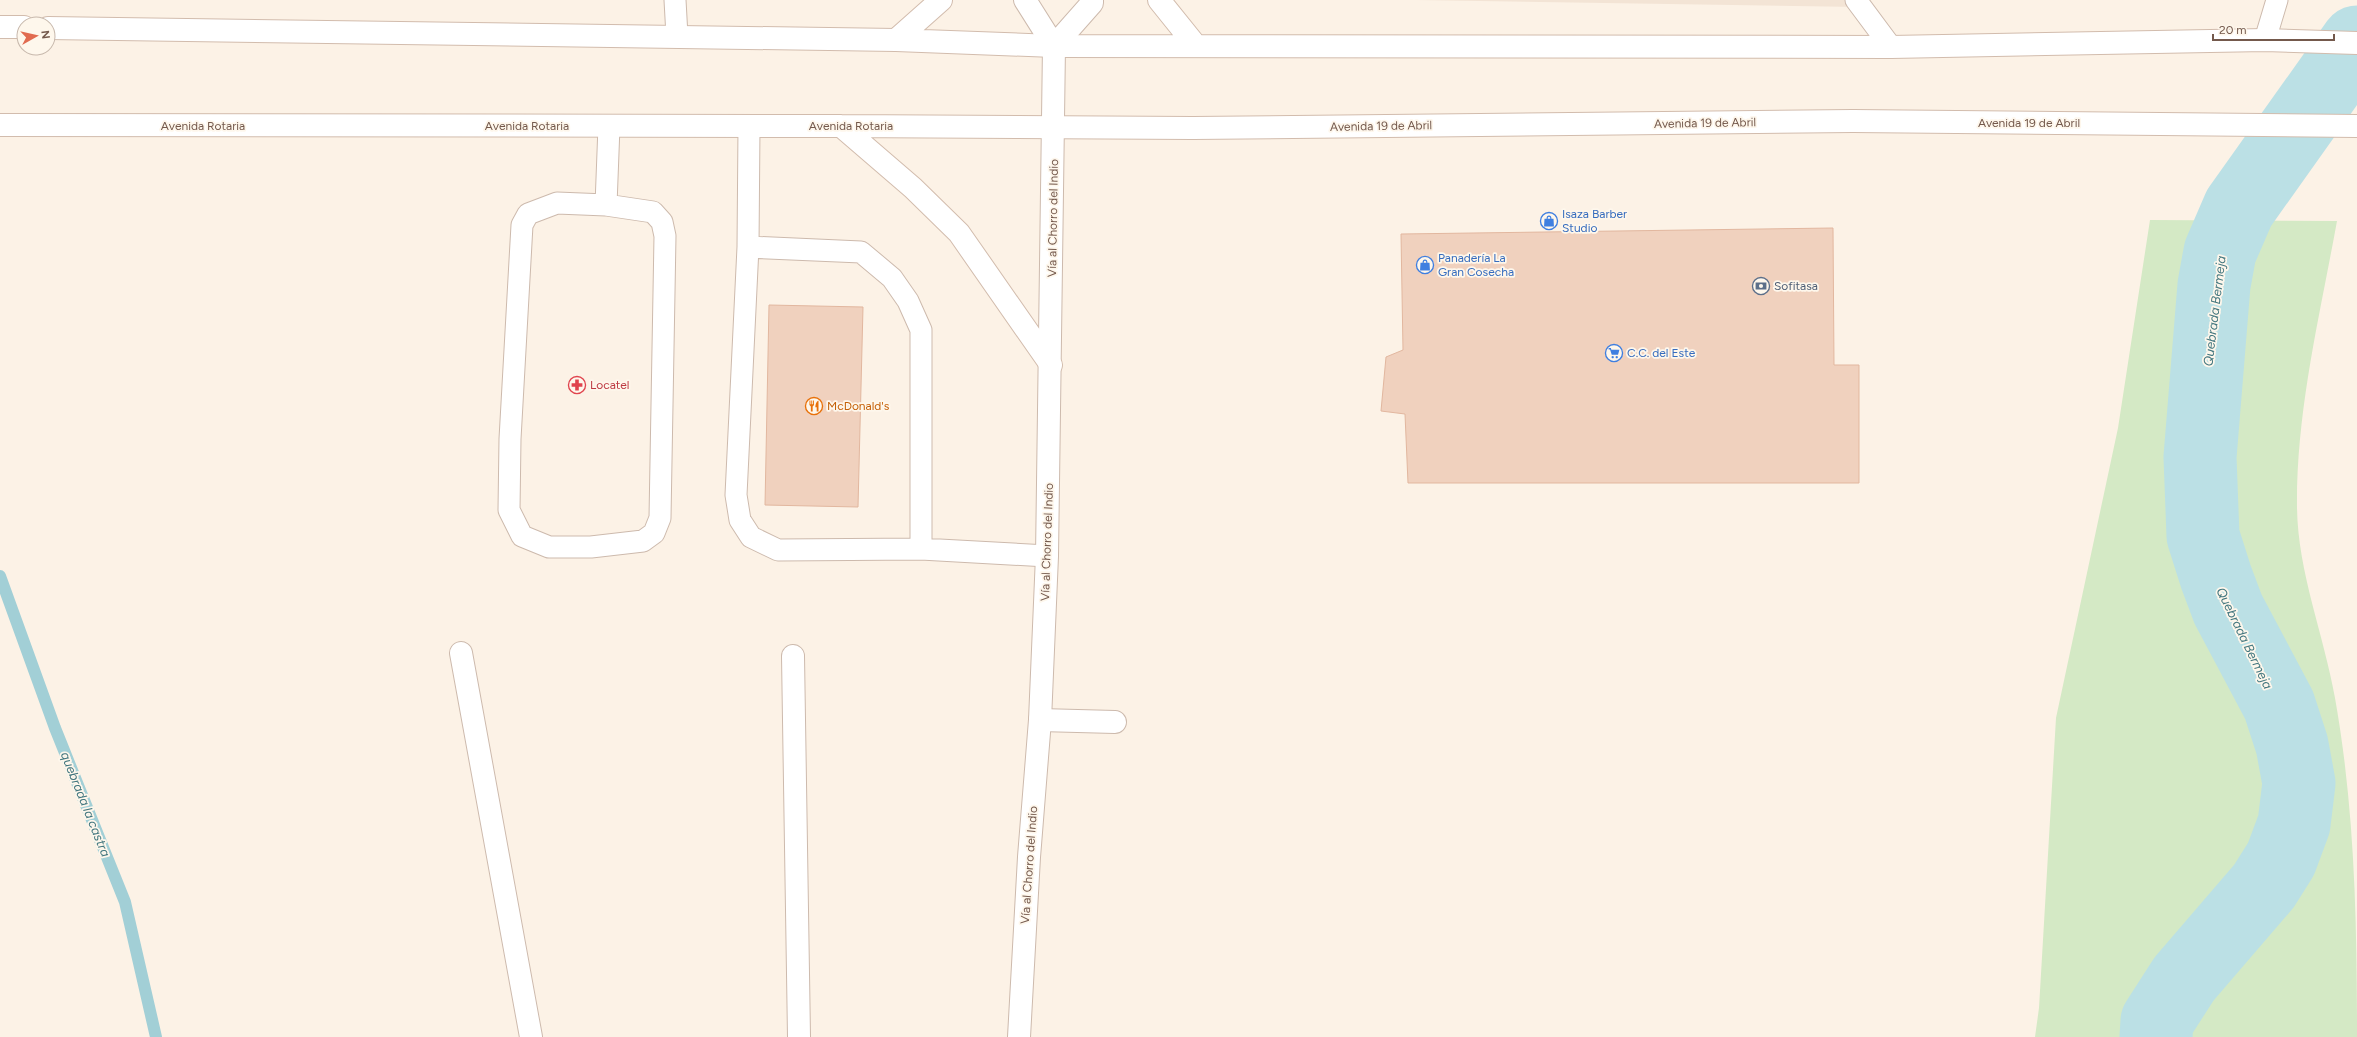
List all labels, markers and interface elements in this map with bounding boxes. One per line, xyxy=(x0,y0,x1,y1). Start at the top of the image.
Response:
north arrow xyxy=(16,16,56,56)
scale bar xyxy=(2213,16,2334,42)
text: 20 m xyxy=(2219,23,2247,37)
text: N xyxy=(38,30,52,40)
street label: Avenida 19 de Abril xyxy=(1654,115,1756,131)
street label: Avenida 19 de Abril xyxy=(1978,116,2080,130)
street label: Avenida 19 de Abril xyxy=(1330,118,1432,134)
street label: Avenida Rotaria xyxy=(161,119,245,133)
street label: Avenida Rotaria xyxy=(485,119,569,133)
street label: Avenida Rotaria xyxy=(809,119,893,133)
street label: Vía al Chorro del Indio xyxy=(1045,159,1061,277)
place label: Isaza Barber Studio xyxy=(1562,207,1627,235)
shop icon: Isaza Barber Studio xyxy=(1539,211,1559,231)
place label: Panadería La Gran Cosecha xyxy=(1438,251,1514,279)
shop icon: Panadería La Gran Cosecha xyxy=(1415,255,1435,275)
water label: Quebrada Bermeja xyxy=(2200,255,2229,367)
bank icon: Sofitasa xyxy=(1751,276,1771,296)
place label: Sofitasa xyxy=(1774,279,1818,293)
supermarket icon: C.C. del Este xyxy=(1604,343,1624,363)
place label: C.C. del Este xyxy=(1627,346,1696,360)
pharmacy icon: Locatel xyxy=(567,375,587,395)
place label: Locatel xyxy=(590,378,630,392)
restaurant icon: McDonald's xyxy=(804,396,824,416)
place label: McDonald's xyxy=(827,399,890,413)
street label: Vía al Chorro del Indio xyxy=(1038,483,1056,601)
water label: Quebrada Bermeja xyxy=(2213,585,2276,692)
water label: quebrada la castra xyxy=(58,750,114,859)
street label: Vía al Chorro del Indio xyxy=(1018,806,1040,924)

